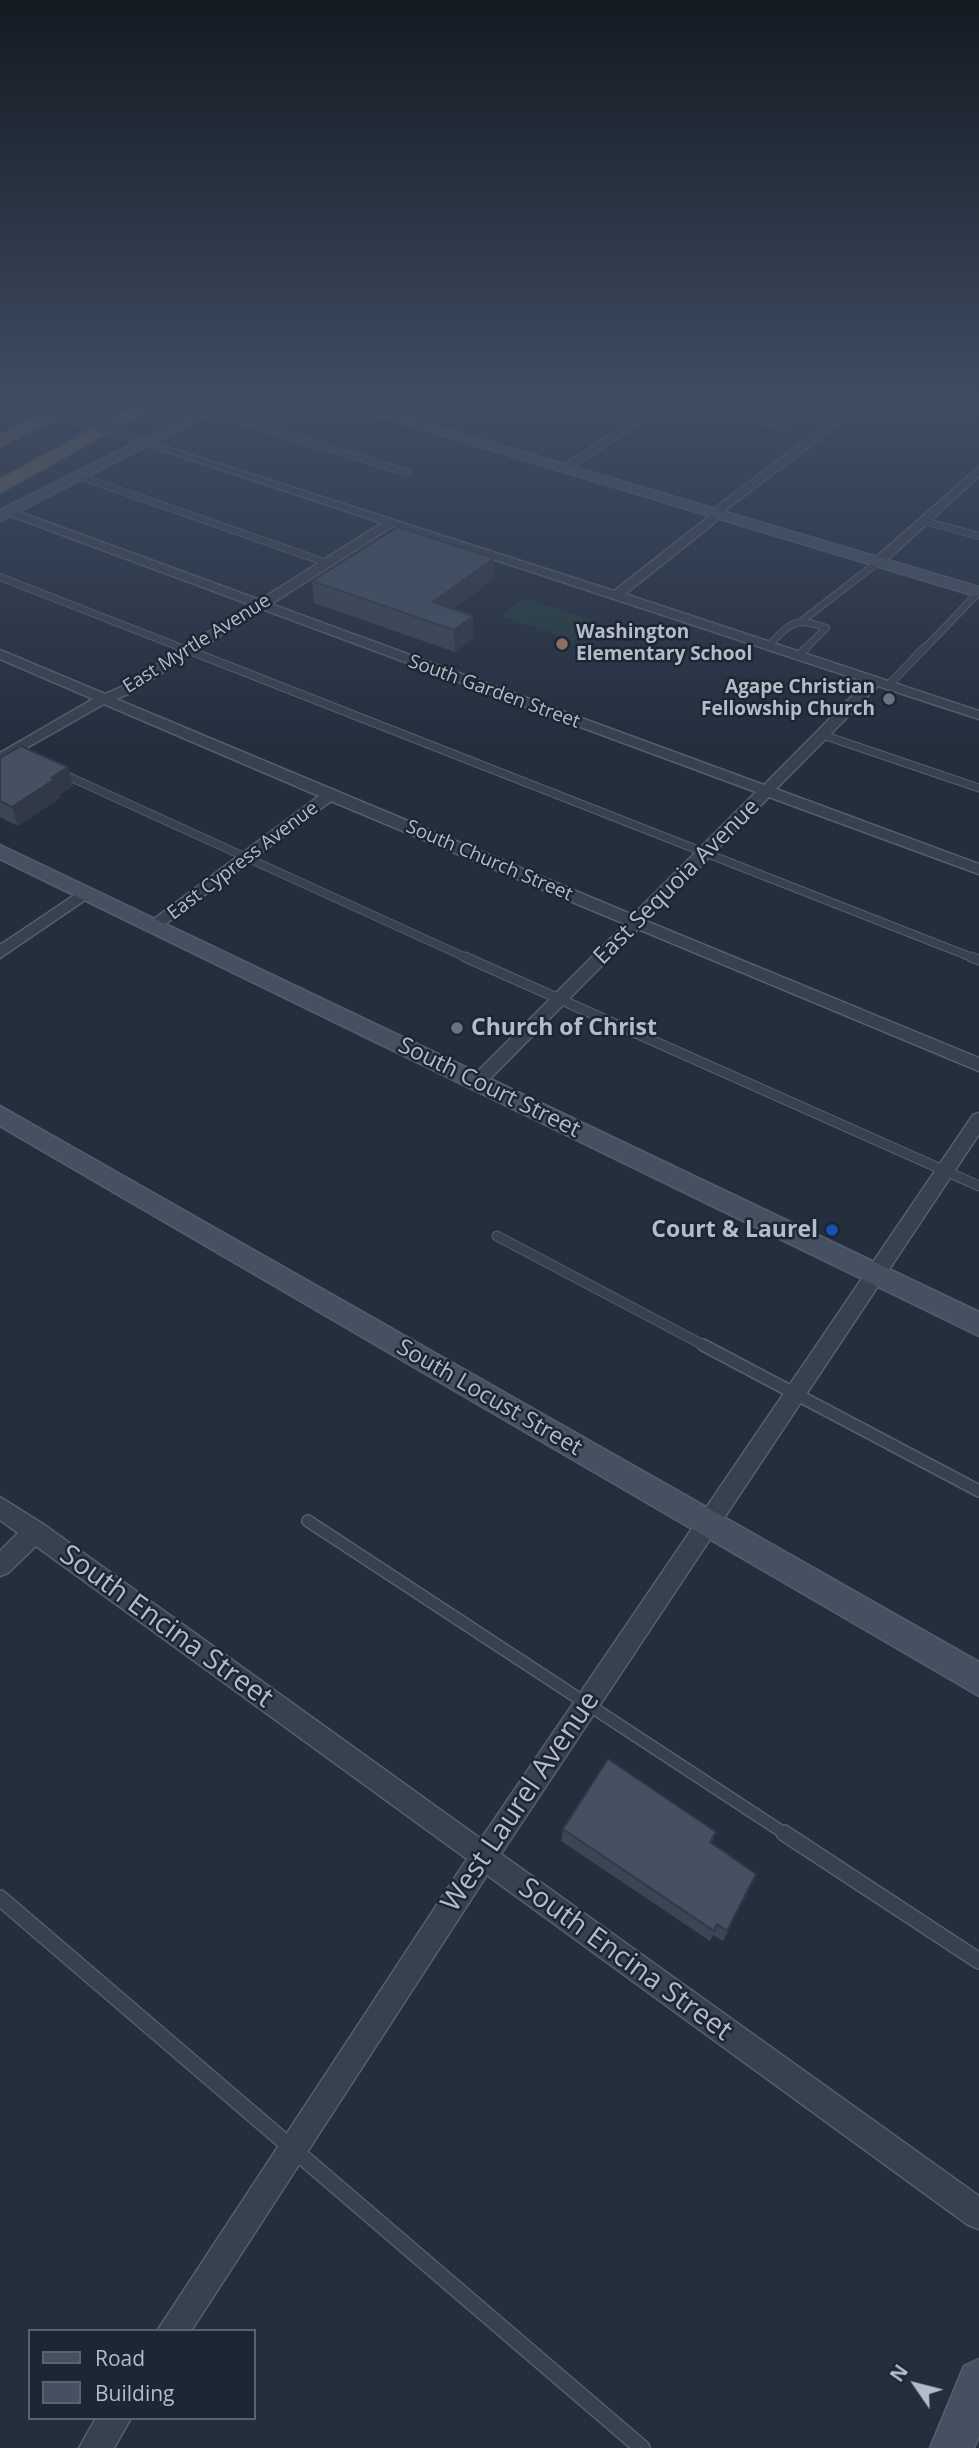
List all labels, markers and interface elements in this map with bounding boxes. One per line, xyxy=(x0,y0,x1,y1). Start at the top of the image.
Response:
street label: East Myrtle Avenue xyxy=(119,589,275,699)
place label: Washington Elementary School xyxy=(576,622,752,666)
marker: Washington Elementary School xyxy=(554,636,570,652)
street label: South Garden Street xyxy=(405,650,583,734)
place label: Agape Christian Fellowship Church xyxy=(701,677,875,721)
marker: Agape Christian Fellowship Church xyxy=(881,691,897,707)
street label: East Sequoia Avenue xyxy=(588,793,766,971)
street label: East Cypress Avenue xyxy=(163,797,323,925)
street label: South Church Street xyxy=(402,816,576,906)
place label: Church of Christ xyxy=(471,1014,657,1042)
marker: Church of Christ xyxy=(449,1020,465,1036)
street label: South Court Street xyxy=(393,1032,585,1144)
place label: Court & Laurel xyxy=(651,1216,818,1244)
marker: Court & Laurel xyxy=(824,1222,840,1238)
street label: South Locust Street xyxy=(392,1334,586,1462)
street label: South Encina Street xyxy=(53,1538,279,1716)
street label: West Laurel Avenue xyxy=(435,1685,607,1919)
street label: South Encina Street xyxy=(512,1871,738,2049)
legend xyxy=(28,2329,256,2420)
text: Road xyxy=(95,2344,145,2372)
north arrow xyxy=(881,2350,951,2420)
text: N xyxy=(884,2359,914,2387)
text: Building xyxy=(95,2379,174,2407)

